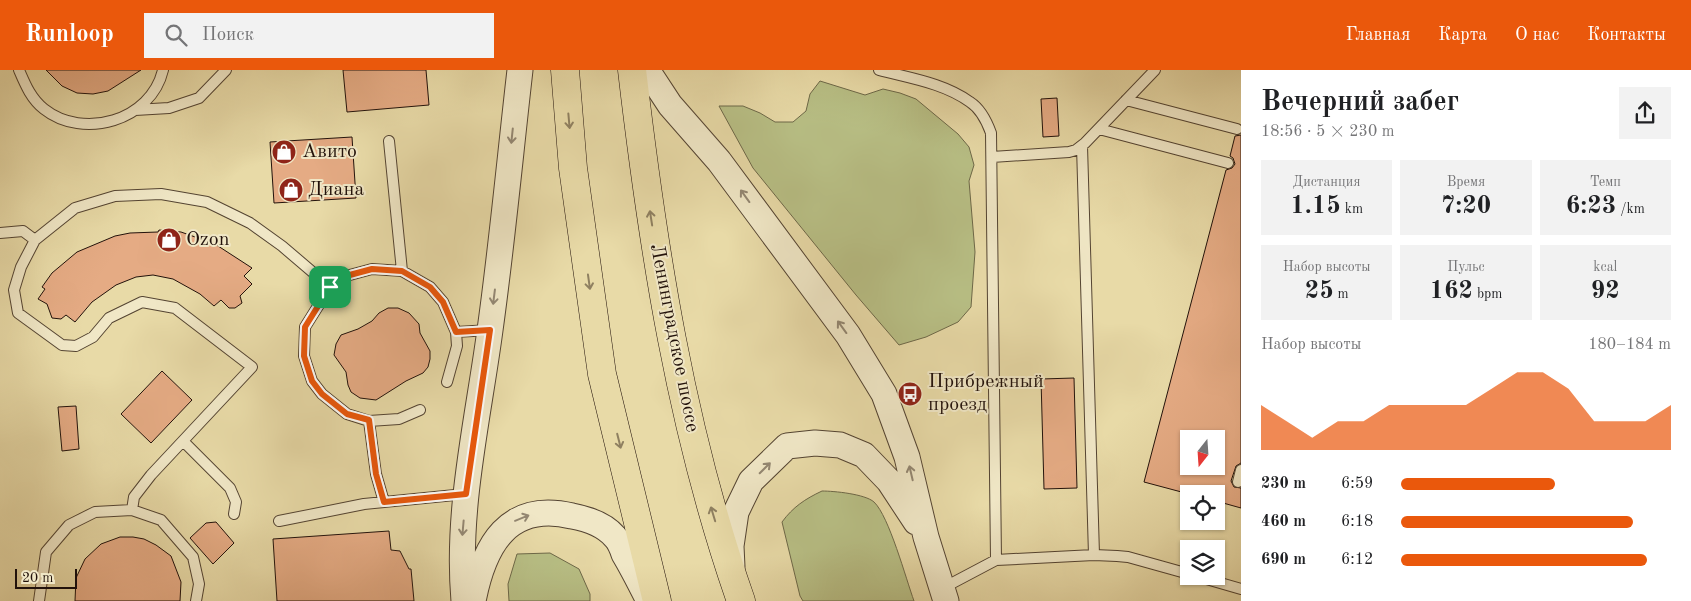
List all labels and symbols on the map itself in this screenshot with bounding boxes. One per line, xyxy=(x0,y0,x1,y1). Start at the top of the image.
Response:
one-way arrow xyxy=(564,112,574,128)
one-way arrow xyxy=(507,128,517,144)
shop icon: Авито xyxy=(271,139,297,165)
place label: Авито xyxy=(302,142,357,162)
shop icon: Диана xyxy=(278,177,304,203)
place label: Диана xyxy=(308,180,364,200)
one-way arrow xyxy=(740,190,751,203)
one-way arrow xyxy=(645,210,655,226)
shop icon: Ozon xyxy=(156,227,182,253)
place label: Ozon xyxy=(186,230,230,250)
street label: Ленинградское шоссе xyxy=(646,242,702,434)
pin xyxy=(309,266,351,308)
one-way arrow xyxy=(584,273,594,289)
one-way arrow xyxy=(489,289,499,305)
one-way arrow xyxy=(837,320,847,334)
place label: Прибрежный проезд xyxy=(928,372,1044,415)
bus stop icon: Прибрежный проезд xyxy=(897,381,923,407)
north arrow xyxy=(1180,430,1225,475)
one-way arrow xyxy=(615,433,624,449)
one-way arrow xyxy=(758,462,771,474)
one-way arrow xyxy=(906,465,915,481)
one-way arrow xyxy=(708,506,718,522)
one-way arrow xyxy=(515,512,530,521)
one-way arrow xyxy=(459,519,468,535)
scale bar xyxy=(15,566,78,589)

